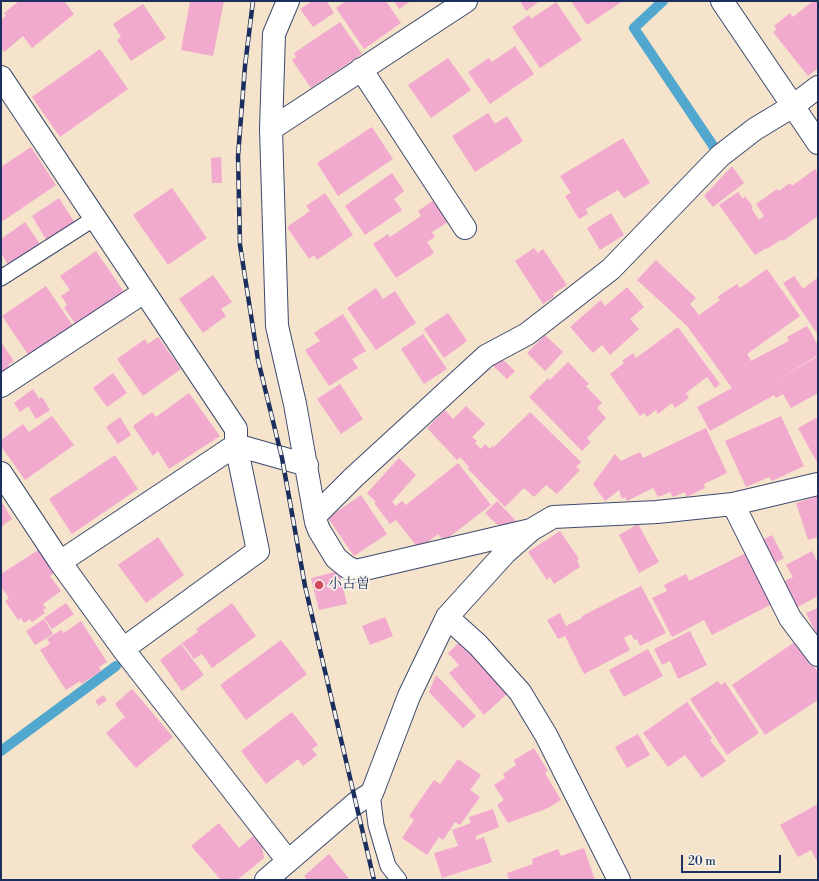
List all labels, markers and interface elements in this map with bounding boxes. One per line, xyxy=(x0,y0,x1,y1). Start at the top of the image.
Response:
place label: 小古曽 xyxy=(328,577,370,593)
marker: 小古曽 xyxy=(313,579,325,591)
scale bar xyxy=(683,847,783,873)
text: 20 m xyxy=(688,854,716,869)

